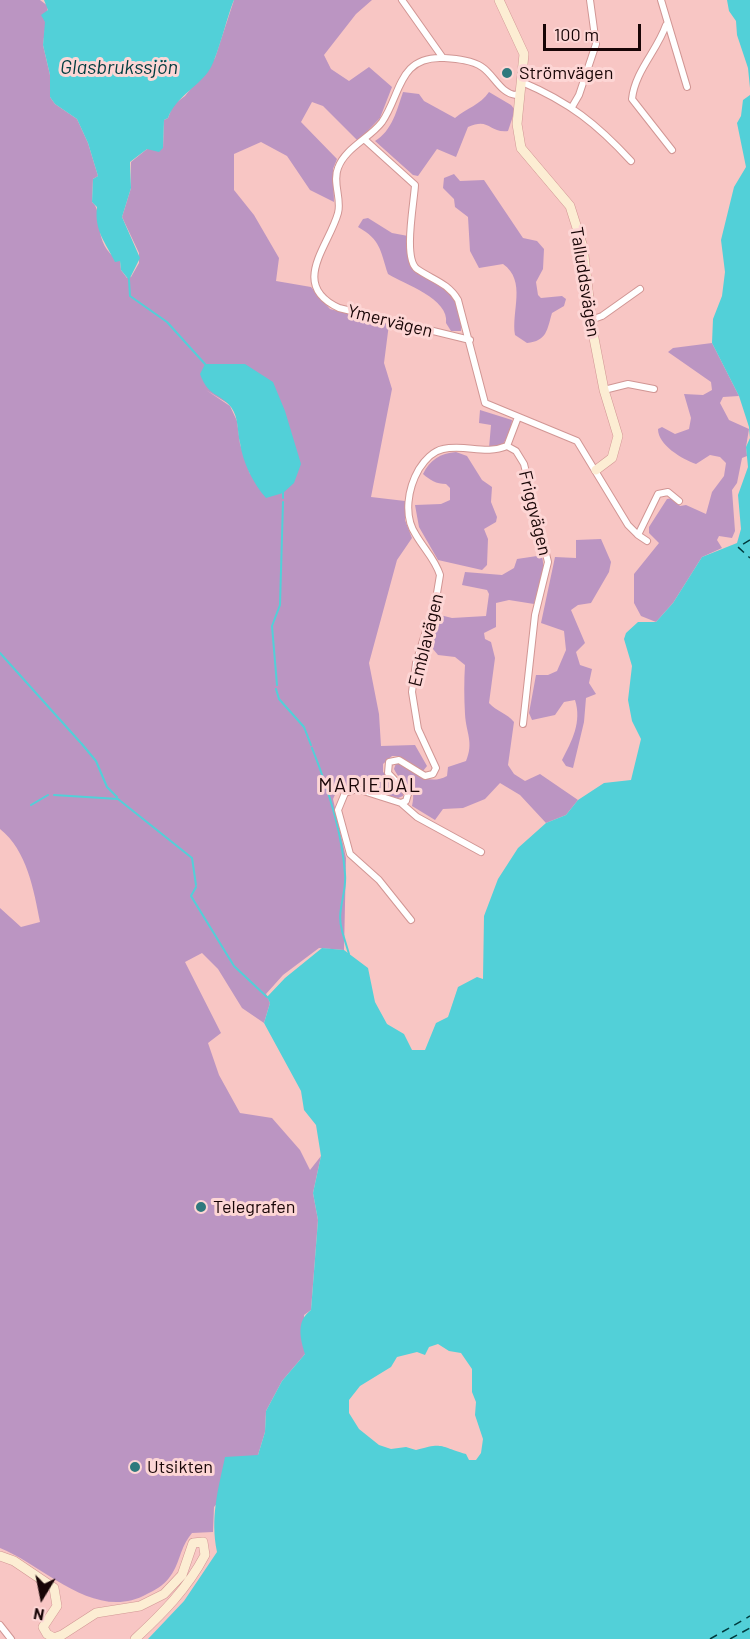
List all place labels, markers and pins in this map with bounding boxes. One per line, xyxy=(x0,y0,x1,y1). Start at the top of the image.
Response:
place label: Strömvägen xyxy=(519,62,613,84)
marker: Strömvägen xyxy=(500,66,514,80)
place label: Telegrafen xyxy=(213,1196,295,1218)
marker: Telegrafen xyxy=(194,1200,208,1214)
place label: Utsikten xyxy=(147,1456,213,1478)
marker: Utsikten xyxy=(128,1460,142,1474)

